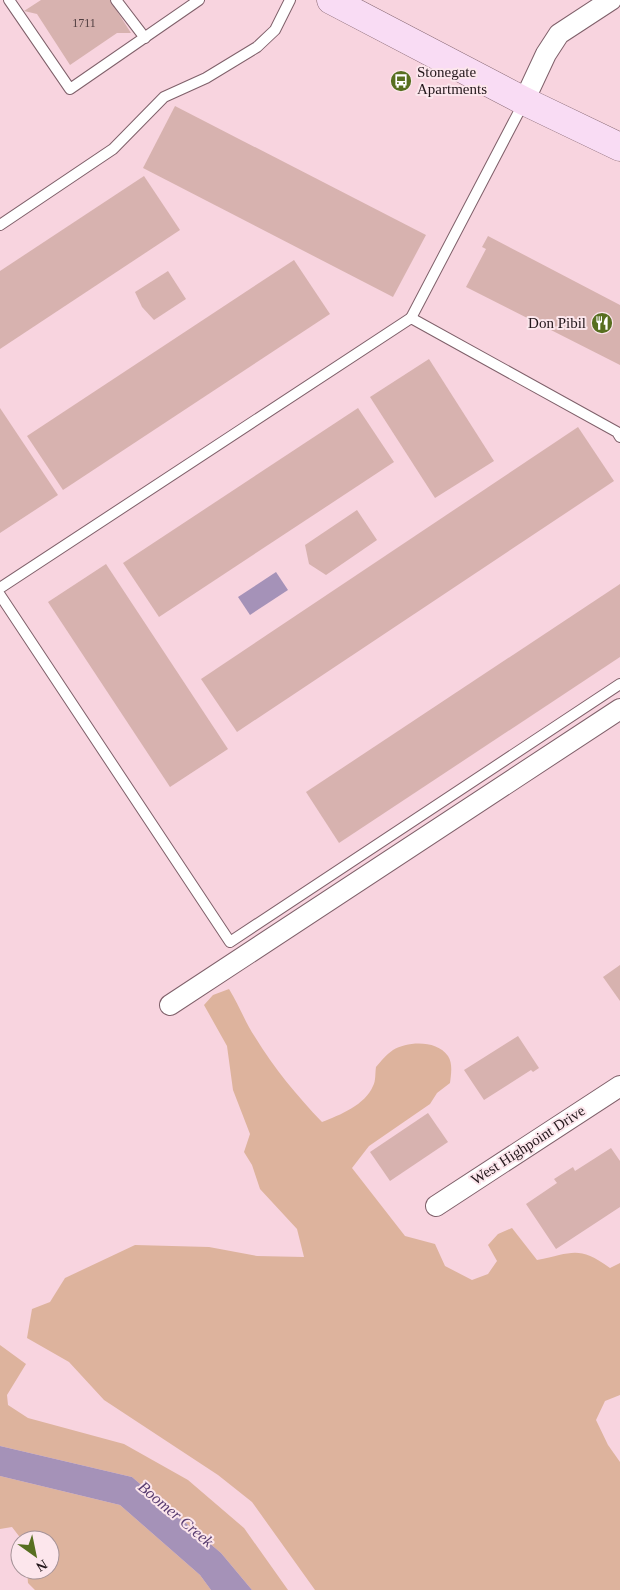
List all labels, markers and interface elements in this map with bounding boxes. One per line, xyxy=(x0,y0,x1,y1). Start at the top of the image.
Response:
house number: 1711 xyxy=(72,16,96,30)
place label: Stonegate Apartments xyxy=(417,64,487,97)
bus stop icon: Stonegate Apartments xyxy=(389,69,413,93)
restaurant icon: Don Pibil xyxy=(590,311,614,335)
place label: Don Pibil xyxy=(528,315,586,331)
street label: West Highpoint Drive xyxy=(468,1102,588,1188)
water label: Boomer Creek xyxy=(135,1478,217,1551)
north arrow xyxy=(10,1530,60,1580)
text: N xyxy=(33,1556,50,1575)

